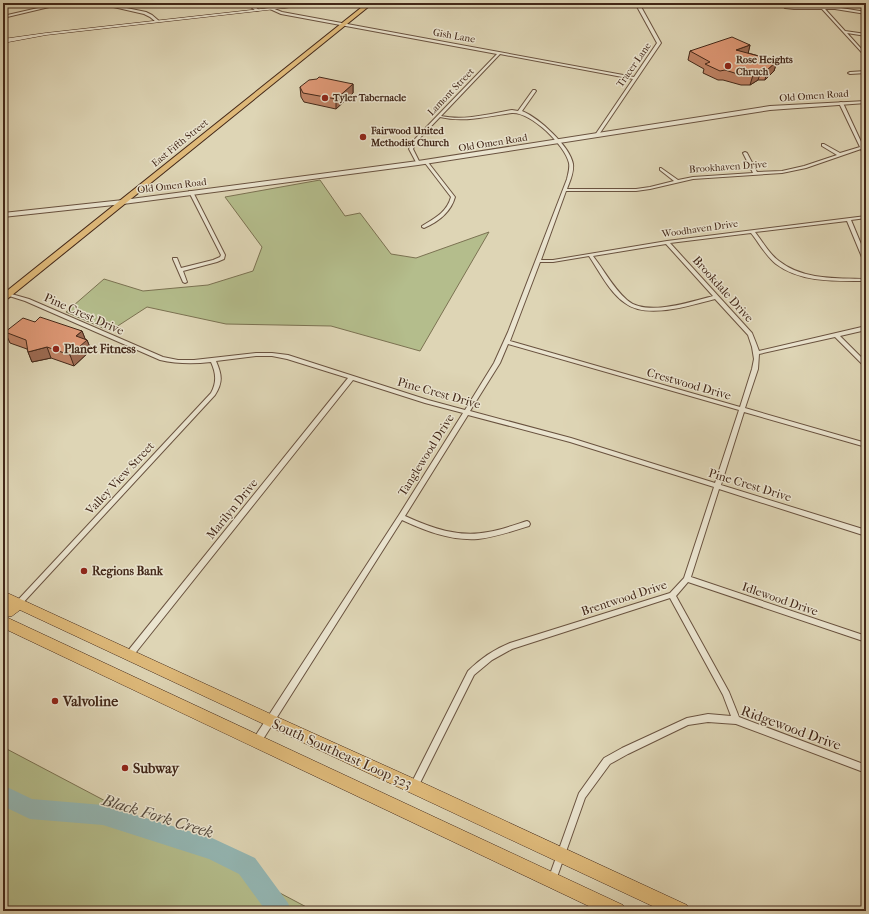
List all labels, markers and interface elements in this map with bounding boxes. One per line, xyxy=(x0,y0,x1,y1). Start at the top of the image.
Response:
street label: Gish Lane xyxy=(432,26,476,46)
street label: Tracer Lane xyxy=(614,40,654,90)
place label: Rose Heights Chruch xyxy=(736,54,793,78)
marker: Rose Heights Chruch xyxy=(723,61,733,71)
street label: Lamont Street xyxy=(425,65,477,118)
street label: Old Omen Road xyxy=(779,88,850,104)
place label: Tyler Tabernacle xyxy=(332,92,406,104)
marker: Tyler Tabernacle xyxy=(320,93,330,103)
street label: East Fifth Street xyxy=(149,116,211,170)
place label: Fairwood United Methodist Church xyxy=(370,125,449,149)
marker: Fairwood United Methodist Church xyxy=(358,132,368,142)
street label: Old Omen Road xyxy=(458,132,529,154)
street label: Brookhaven Drive xyxy=(689,158,767,176)
street label: Old Omen Road xyxy=(137,176,208,196)
street label: Woodhaven Drive xyxy=(660,218,739,240)
street label: Brookdale Drive xyxy=(690,253,756,325)
street label: Pine Crest Drive xyxy=(42,290,126,338)
place label: Planet Fitness xyxy=(64,342,136,356)
marker: Planet Fitness xyxy=(51,344,61,354)
street label: Crestwood Drive xyxy=(645,365,733,403)
street label: Pine Crest Drive xyxy=(396,374,482,412)
street label: Tanglewood Drive xyxy=(395,411,457,499)
street label: Valley View Street xyxy=(82,438,158,518)
street label: Pine Crest Drive xyxy=(707,466,793,504)
street label: Marilyn Drive xyxy=(203,476,261,542)
place label: Regions Bank xyxy=(92,564,164,579)
marker: Regions Bank xyxy=(79,566,89,576)
street label: Brentwood Drive xyxy=(579,578,669,618)
street label: Idlewood Drive xyxy=(740,579,820,619)
place label: Valvoline xyxy=(62,693,118,710)
marker: Valvoline xyxy=(50,696,60,706)
street label: Ridgewood Drive xyxy=(739,702,843,754)
street label: South Southeast Loop 323 xyxy=(269,715,415,793)
place label: Subway xyxy=(133,760,181,777)
marker: Subway xyxy=(120,763,130,773)
water label: Black Fork Creek xyxy=(99,790,216,842)

